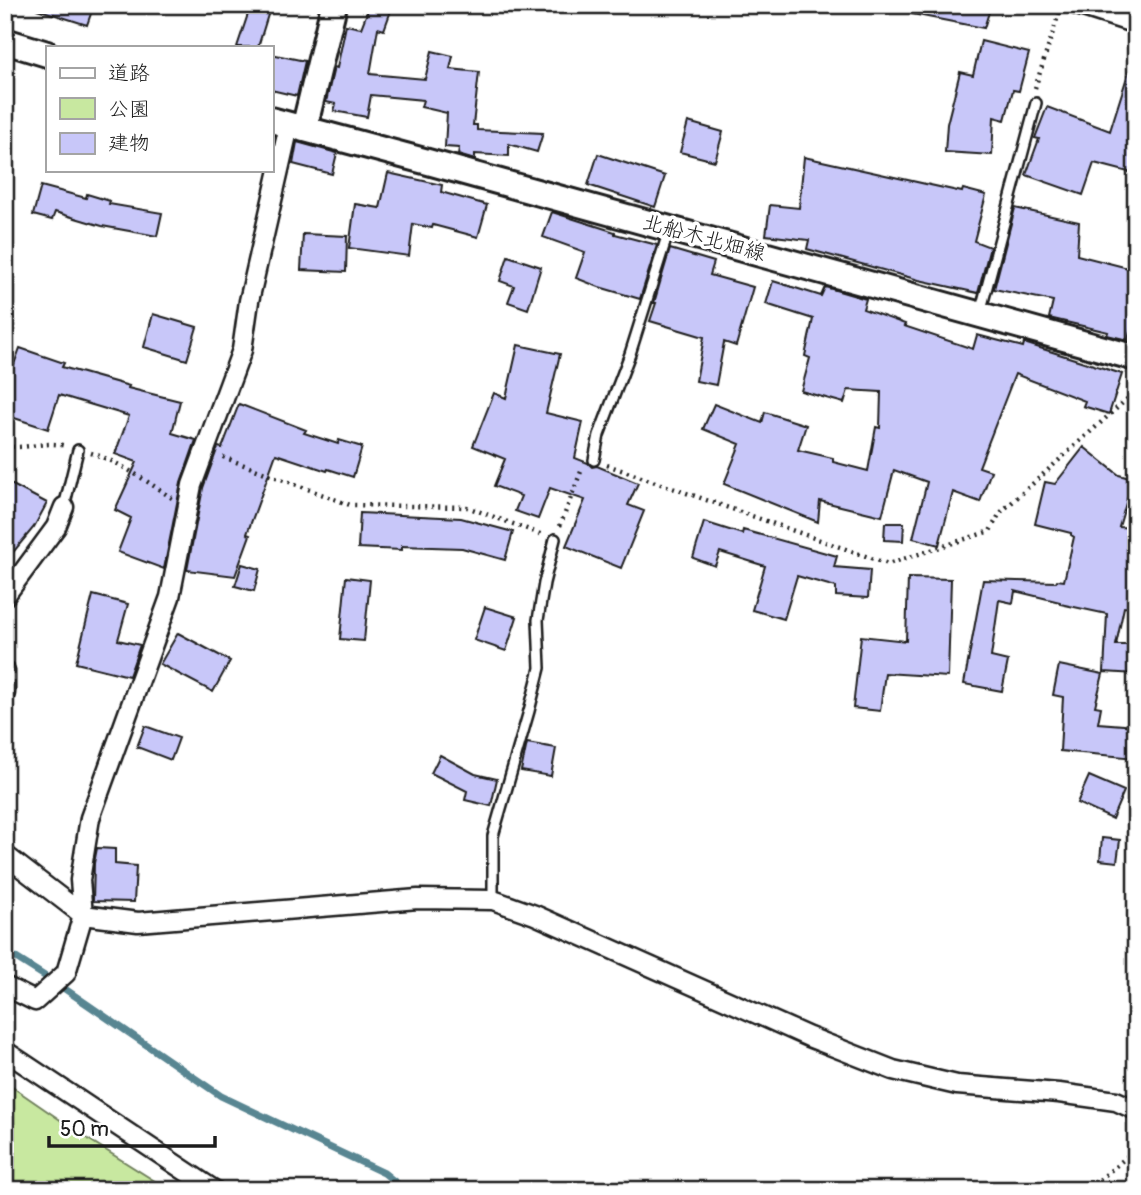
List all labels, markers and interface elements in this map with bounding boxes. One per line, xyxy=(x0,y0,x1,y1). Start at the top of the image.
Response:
legend xyxy=(46,46,273,172)
text: 道路 xyxy=(108,60,150,87)
text: 公園 xyxy=(108,96,150,123)
text: 建物 xyxy=(108,130,150,157)
street label: 北船木北畑線 xyxy=(640,209,768,267)
scale bar xyxy=(49,1104,215,1148)
text: 50 m xyxy=(60,1116,109,1143)

